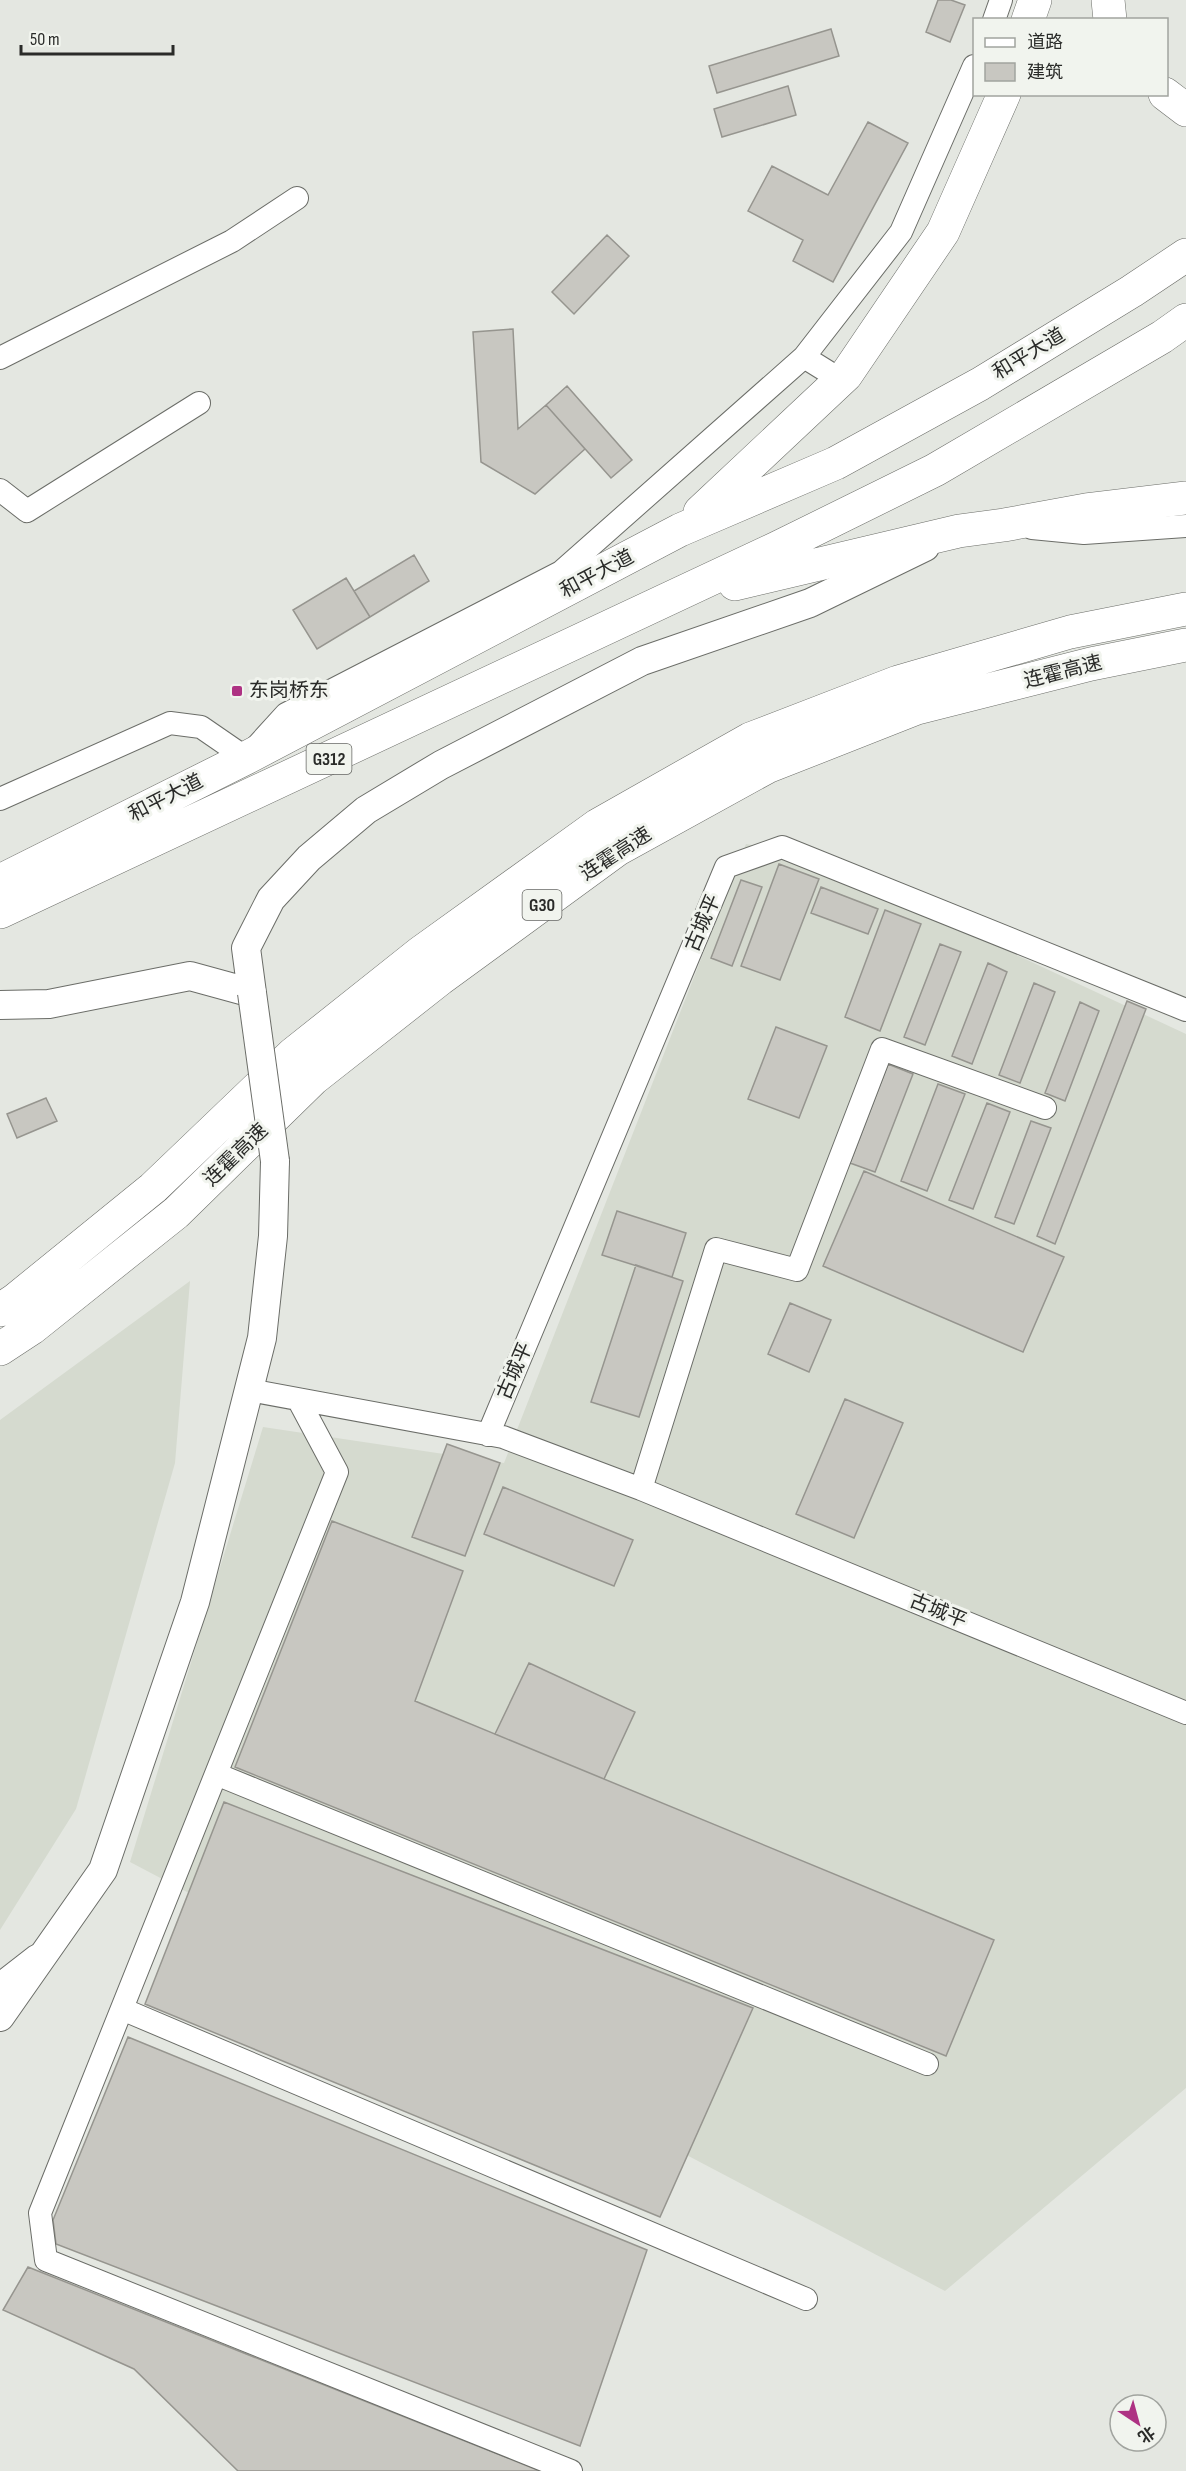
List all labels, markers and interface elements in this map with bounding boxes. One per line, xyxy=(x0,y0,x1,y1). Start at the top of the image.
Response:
scale bar xyxy=(21,18,172,56)
legend xyxy=(973,18,1168,96)
text: 50 m xyxy=(30,29,60,50)
text: 道路 xyxy=(1027,32,1063,53)
text: 建筑 xyxy=(1027,62,1063,83)
street label: 和平大道 xyxy=(989,323,1069,385)
street label: 和平大道 xyxy=(556,545,638,603)
street label: 连霍高速 xyxy=(1021,651,1105,693)
place label: 东岗桥东 xyxy=(249,679,329,703)
marker: 东岗桥东 xyxy=(230,684,244,698)
road number: G312 xyxy=(306,744,352,774)
street label: 和平大道 xyxy=(125,769,207,827)
street label: 连霍高速 xyxy=(576,822,656,886)
road number: G30 xyxy=(522,890,562,920)
street label: 古城平 xyxy=(680,891,726,955)
street label: 连霍高速 xyxy=(199,1119,273,1191)
street label: 古城平 xyxy=(492,1339,538,1403)
street label: 古城平 xyxy=(906,1589,970,1633)
north arrow xyxy=(1108,2393,1168,2453)
text: 北 xyxy=(1134,2422,1158,2446)

